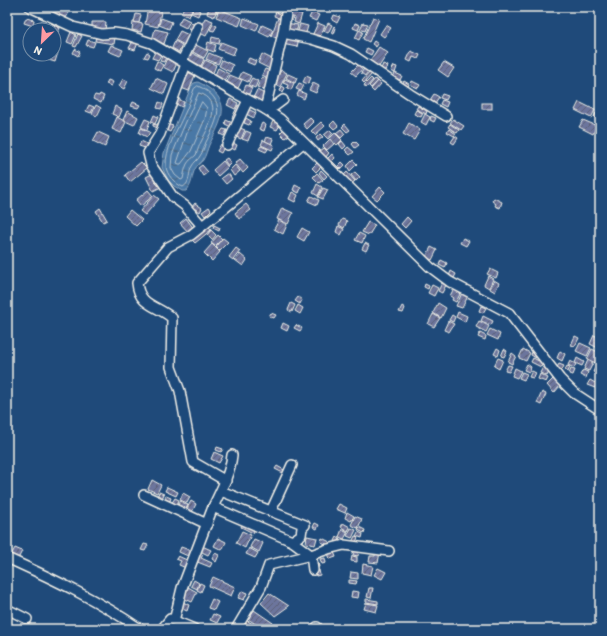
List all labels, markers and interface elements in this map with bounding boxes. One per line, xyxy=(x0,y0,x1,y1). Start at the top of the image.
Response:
north arrow xyxy=(22,22,62,62)
text: N xyxy=(32,43,44,58)

